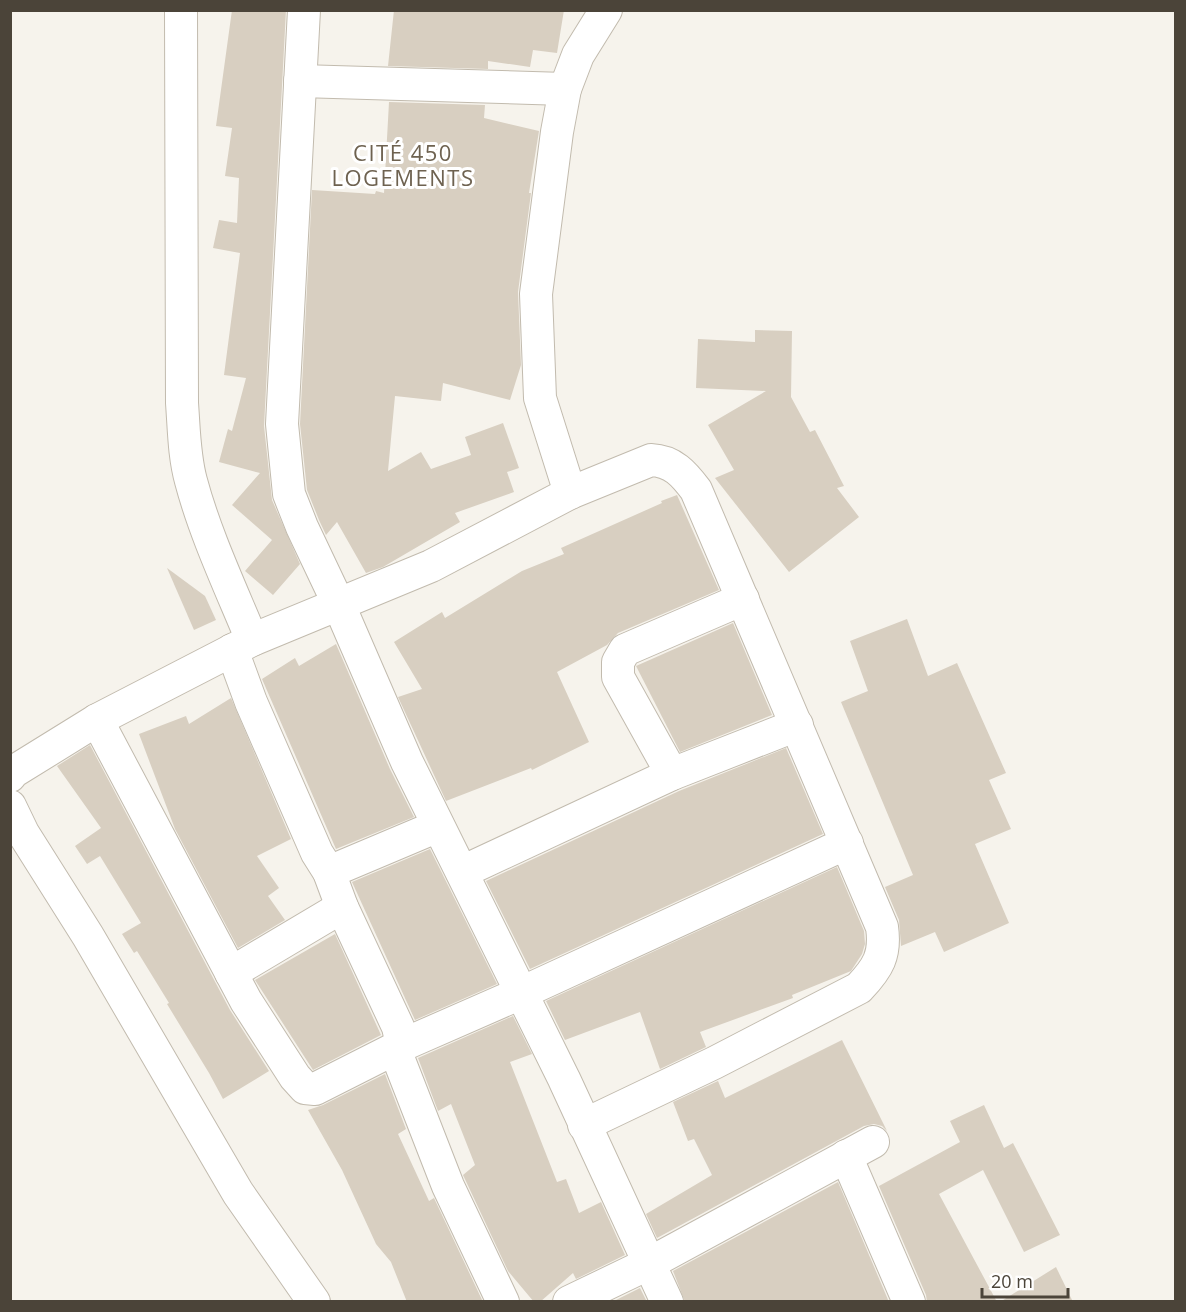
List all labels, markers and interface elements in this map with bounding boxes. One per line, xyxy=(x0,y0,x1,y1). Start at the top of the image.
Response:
district label: CITÉ 450 LOGEMENTS xyxy=(331,137,475,192)
scale bar xyxy=(982,1261,1068,1299)
text: 20 m xyxy=(991,1269,1033,1293)

